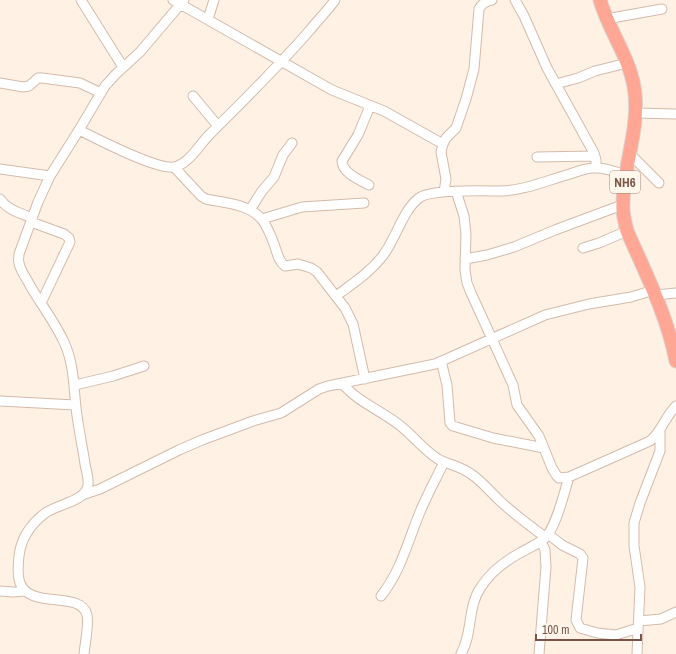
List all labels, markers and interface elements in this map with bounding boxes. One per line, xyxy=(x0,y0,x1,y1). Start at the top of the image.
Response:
road number: NH6 xyxy=(610,171,640,193)
scale bar xyxy=(536,616,641,642)
text: 100 m xyxy=(542,622,569,638)

